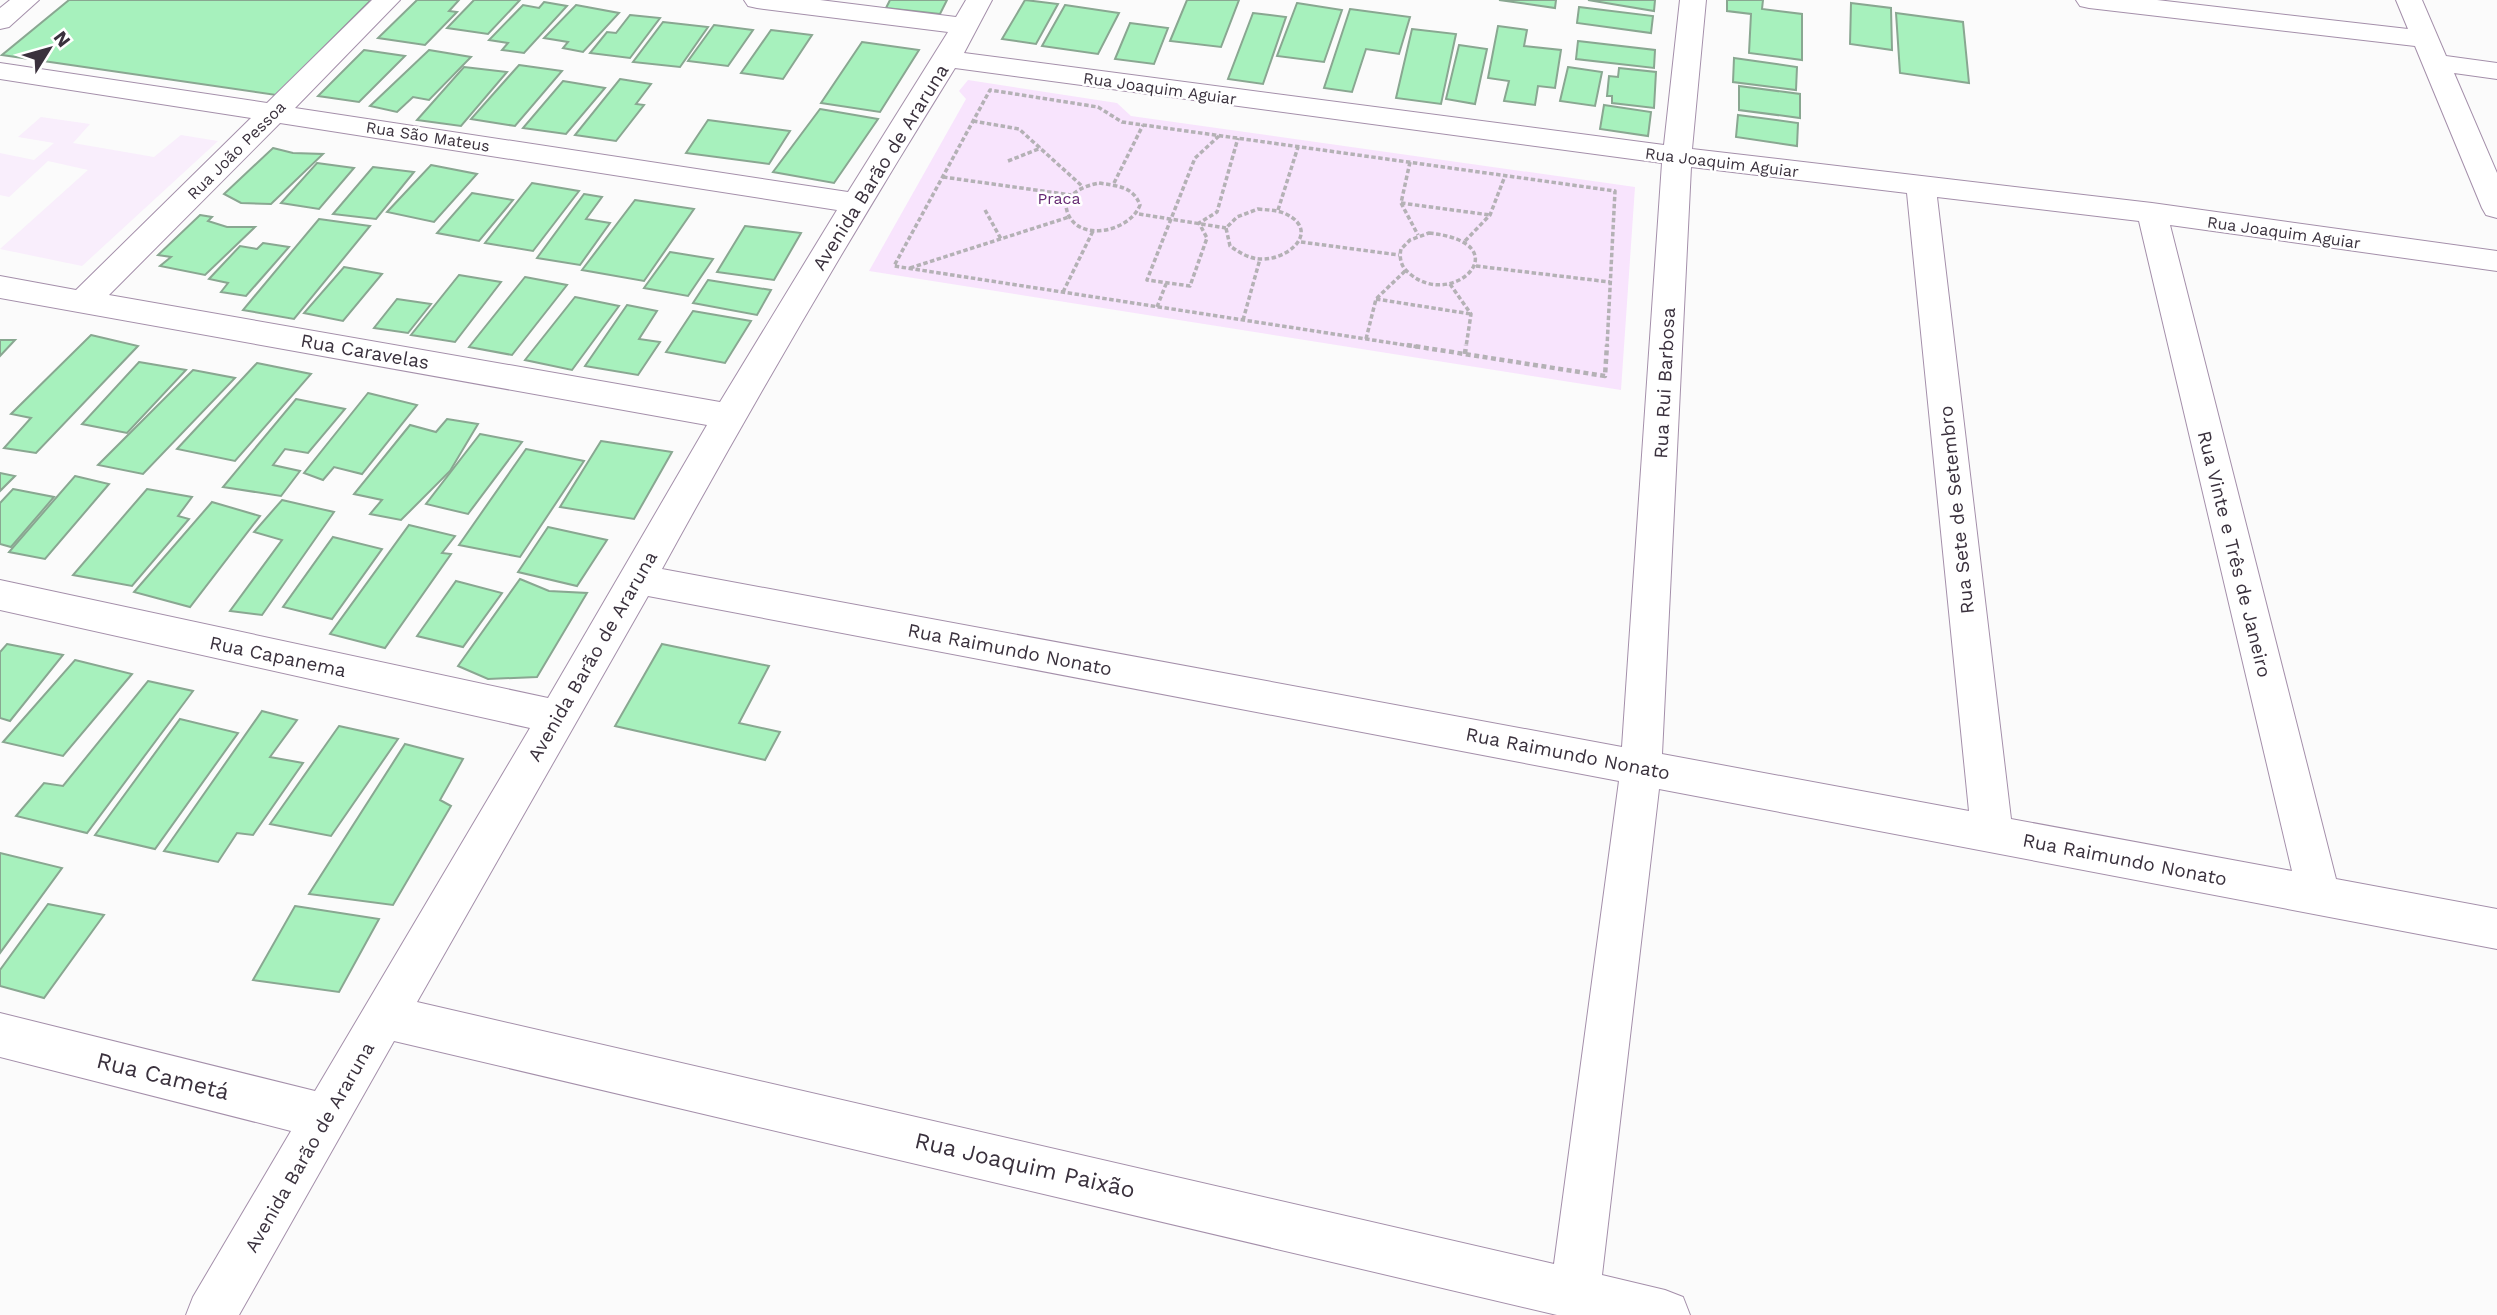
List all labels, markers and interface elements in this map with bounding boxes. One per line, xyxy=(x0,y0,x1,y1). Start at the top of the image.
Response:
north arrow xyxy=(14,14,84,84)
text: N xyxy=(49,27,76,52)
street label: Avenida Barão de Araruna xyxy=(807,60,954,275)
street label: Rua Joaquim Aguiar xyxy=(1082,68,1238,109)
street label: Rua João Pessoa xyxy=(183,97,289,203)
street label: Rua São Mateus xyxy=(365,117,491,156)
street label: Rua Joaquim Aguiar xyxy=(1644,144,1800,181)
park label: Praca xyxy=(1037,189,1081,208)
street label: Rua Joaquim Aguiar xyxy=(2206,212,2362,253)
street label: Rua Rui Barbosa xyxy=(1649,306,1680,459)
street label: Rua Caravelas xyxy=(299,329,431,374)
street label: Rua Sete de Setembro xyxy=(1934,405,1979,615)
street label: Rua Vinte e Três de Janeiro xyxy=(2193,428,2276,680)
street label: Avenida Barão de Araruna xyxy=(523,547,662,765)
street label: Rua Raimundo Nonato xyxy=(906,618,1114,681)
street label: Rua Capanema xyxy=(208,631,348,682)
street label: Rua Raimundo Nonato xyxy=(1464,722,1672,785)
street label: Rua Raimundo Nonato xyxy=(2021,828,2229,891)
street label: Avenida Barão de Araruna xyxy=(240,1038,379,1256)
street label: Rua Cametá xyxy=(94,1047,232,1106)
street label: Rua Joaquim Paixão xyxy=(912,1127,1138,1204)

